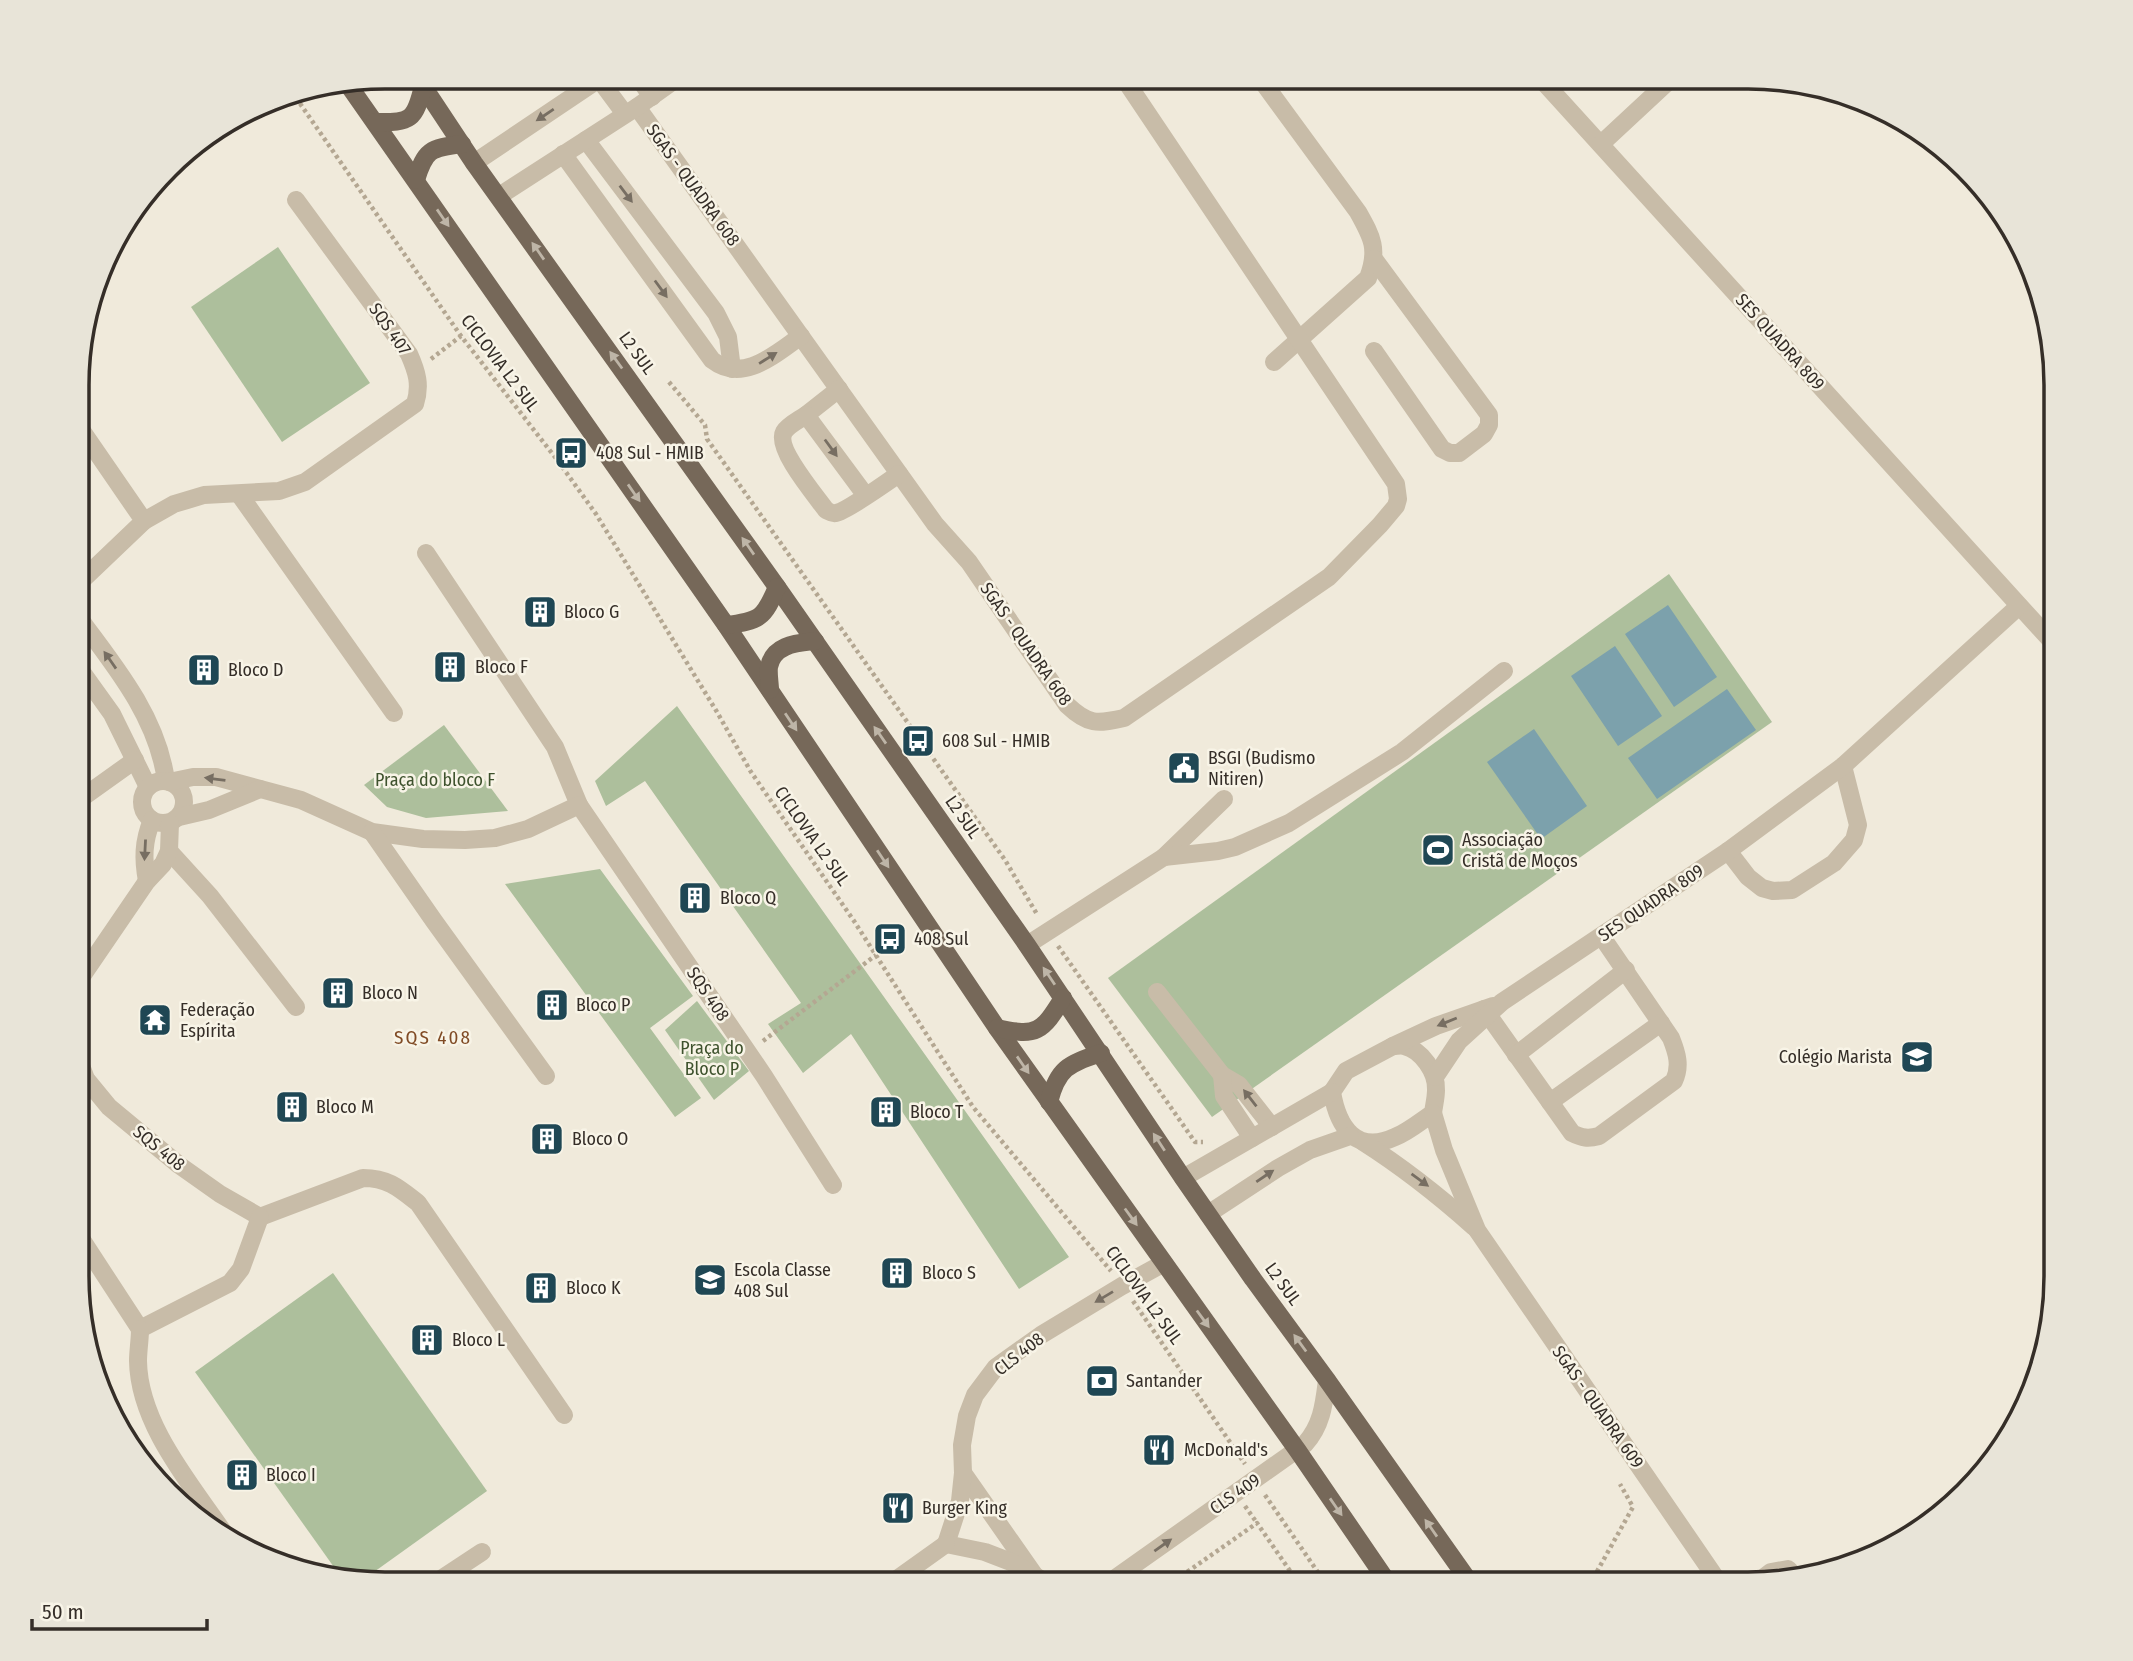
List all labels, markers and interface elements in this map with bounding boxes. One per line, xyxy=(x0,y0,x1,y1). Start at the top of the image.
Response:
one-way arrow xyxy=(536,108,554,122)
street label: SGAS - QUADRA 608 xyxy=(641,120,745,250)
one-way arrow xyxy=(619,185,633,203)
one-way arrow xyxy=(436,209,450,227)
one-way arrow xyxy=(531,242,545,260)
one-way arrow xyxy=(653,280,667,298)
street label: SES QUADRA 809 xyxy=(1731,289,1829,395)
street label: SQS 407 xyxy=(364,299,416,359)
street label: CICLOVIA L2 SUL xyxy=(456,310,544,416)
street label: L2 SUL xyxy=(614,327,660,379)
one-way arrow xyxy=(609,351,623,369)
one-way arrow xyxy=(759,352,778,365)
bus stop icon: 408 Sul - HMIB xyxy=(552,434,590,472)
one-way arrow xyxy=(824,439,838,457)
place label: 408 Sul - HMIB xyxy=(596,442,704,464)
one-way arrow xyxy=(627,484,641,502)
one-way arrow xyxy=(741,537,755,555)
street label: SGAS - QUADRA 608 xyxy=(975,578,1077,710)
building icon: Bloco G xyxy=(521,593,559,631)
place label: Bloco G xyxy=(564,601,619,623)
building icon: Bloco F xyxy=(431,648,469,686)
one-way arrow xyxy=(103,651,117,669)
building icon: Bloco D xyxy=(185,651,223,689)
place label: Bloco F xyxy=(475,656,528,678)
place label: Bloco D xyxy=(228,659,284,681)
one-way arrow xyxy=(784,713,798,731)
bus stop icon: 608 Sul - HMIB xyxy=(899,722,937,760)
one-way arrow xyxy=(873,726,887,744)
place label: 608 Sul - HMIB xyxy=(942,730,1050,752)
place label: BSGI (Budismo Nitiren) xyxy=(1208,747,1315,790)
public building icon: BSGI (Budismo Nitiren) xyxy=(1165,749,1203,787)
park label: Praça do bloco F xyxy=(375,769,495,791)
one-way arrow xyxy=(204,773,226,784)
street label: CICLOVIA L2 SUL xyxy=(770,782,854,890)
street label: L2 SUL xyxy=(940,791,986,843)
place label: Associação Cristã de Moços xyxy=(1462,829,1578,872)
sports icon: Associação Cristã de Moços xyxy=(1419,831,1457,869)
one-way arrow xyxy=(139,840,150,862)
one-way arrow xyxy=(876,850,890,868)
street label: SES QUADRA 809 xyxy=(1594,860,1708,946)
building icon: Bloco Q xyxy=(676,879,714,917)
place label: Bloco Q xyxy=(720,887,776,909)
bus stop icon: 408 Sul xyxy=(871,920,909,958)
place label: 408 Sul xyxy=(914,928,969,950)
street label: SQS 408 xyxy=(682,963,734,1025)
one-way arrow xyxy=(1042,966,1055,986)
building icon: Bloco N xyxy=(319,974,357,1012)
place label: Bloco N xyxy=(362,982,418,1004)
building icon: Bloco P xyxy=(533,986,571,1024)
place label: Bloco P xyxy=(576,994,630,1016)
place label: Federação Espírita xyxy=(180,999,255,1042)
temple icon: Federação Espírita xyxy=(136,1001,174,1039)
one-way arrow xyxy=(1436,1016,1457,1027)
district label: SQS 408 xyxy=(394,1026,472,1049)
park label: Praça do Bloco P xyxy=(680,1037,744,1080)
school or university icon: Colégio Marista xyxy=(1898,1038,1936,1076)
place label: Colégio Marista xyxy=(1779,1046,1892,1068)
one-way arrow xyxy=(1016,1056,1030,1074)
building icon: Bloco M xyxy=(273,1088,311,1126)
one-way arrow xyxy=(1243,1089,1257,1107)
building icon: Bloco T xyxy=(867,1093,905,1131)
place label: Bloco M xyxy=(316,1096,374,1118)
place label: Bloco T xyxy=(910,1101,964,1123)
street label: SQS 408 xyxy=(129,1120,189,1176)
building icon: Bloco O xyxy=(528,1120,566,1158)
place label: Bloco O xyxy=(572,1128,628,1150)
one-way arrow xyxy=(1152,1133,1166,1151)
one-way arrow xyxy=(1256,1169,1274,1183)
one-way arrow xyxy=(1410,1173,1429,1187)
one-way arrow xyxy=(1124,1208,1138,1226)
street label: CICLOVIA L2 SUL xyxy=(1101,1241,1187,1349)
building icon: Bloco S xyxy=(878,1254,916,1292)
street label: L2 SUL xyxy=(1260,1258,1306,1310)
place label: Escola Classe 408 Sul xyxy=(734,1259,831,1302)
school or university icon: Escola Classe 408 Sul xyxy=(691,1261,729,1299)
place label: Bloco S xyxy=(922,1262,976,1284)
building icon: Bloco K xyxy=(522,1269,560,1307)
place label: Bloco K xyxy=(566,1277,621,1299)
one-way arrow xyxy=(1095,1290,1114,1303)
one-way arrow xyxy=(1196,1310,1210,1328)
building icon: Bloco L xyxy=(408,1321,446,1359)
street label: CLS 408 xyxy=(990,1328,1048,1380)
place label: Bloco L xyxy=(452,1329,505,1351)
one-way arrow xyxy=(1292,1334,1307,1352)
street label: SGAS - QUADRA 609 xyxy=(1547,1341,1649,1473)
bank icon: Santander xyxy=(1083,1362,1121,1400)
place label: Santander xyxy=(1126,1370,1203,1392)
restaurant icon: McDonald's xyxy=(1140,1431,1178,1469)
place label: McDonald's xyxy=(1184,1439,1268,1461)
building icon: Bloco I xyxy=(223,1456,261,1494)
place label: Bloco I xyxy=(266,1464,316,1486)
street label: CLS 409 xyxy=(1205,1469,1265,1519)
restaurant icon: Burger King xyxy=(879,1489,917,1527)
place label: Burger King xyxy=(922,1497,1007,1519)
one-way arrow xyxy=(1329,1498,1343,1516)
one-way arrow xyxy=(1424,1519,1438,1537)
one-way arrow xyxy=(1154,1538,1172,1552)
scale bar xyxy=(32,1588,206,1632)
text: 50 m xyxy=(42,1599,84,1625)

